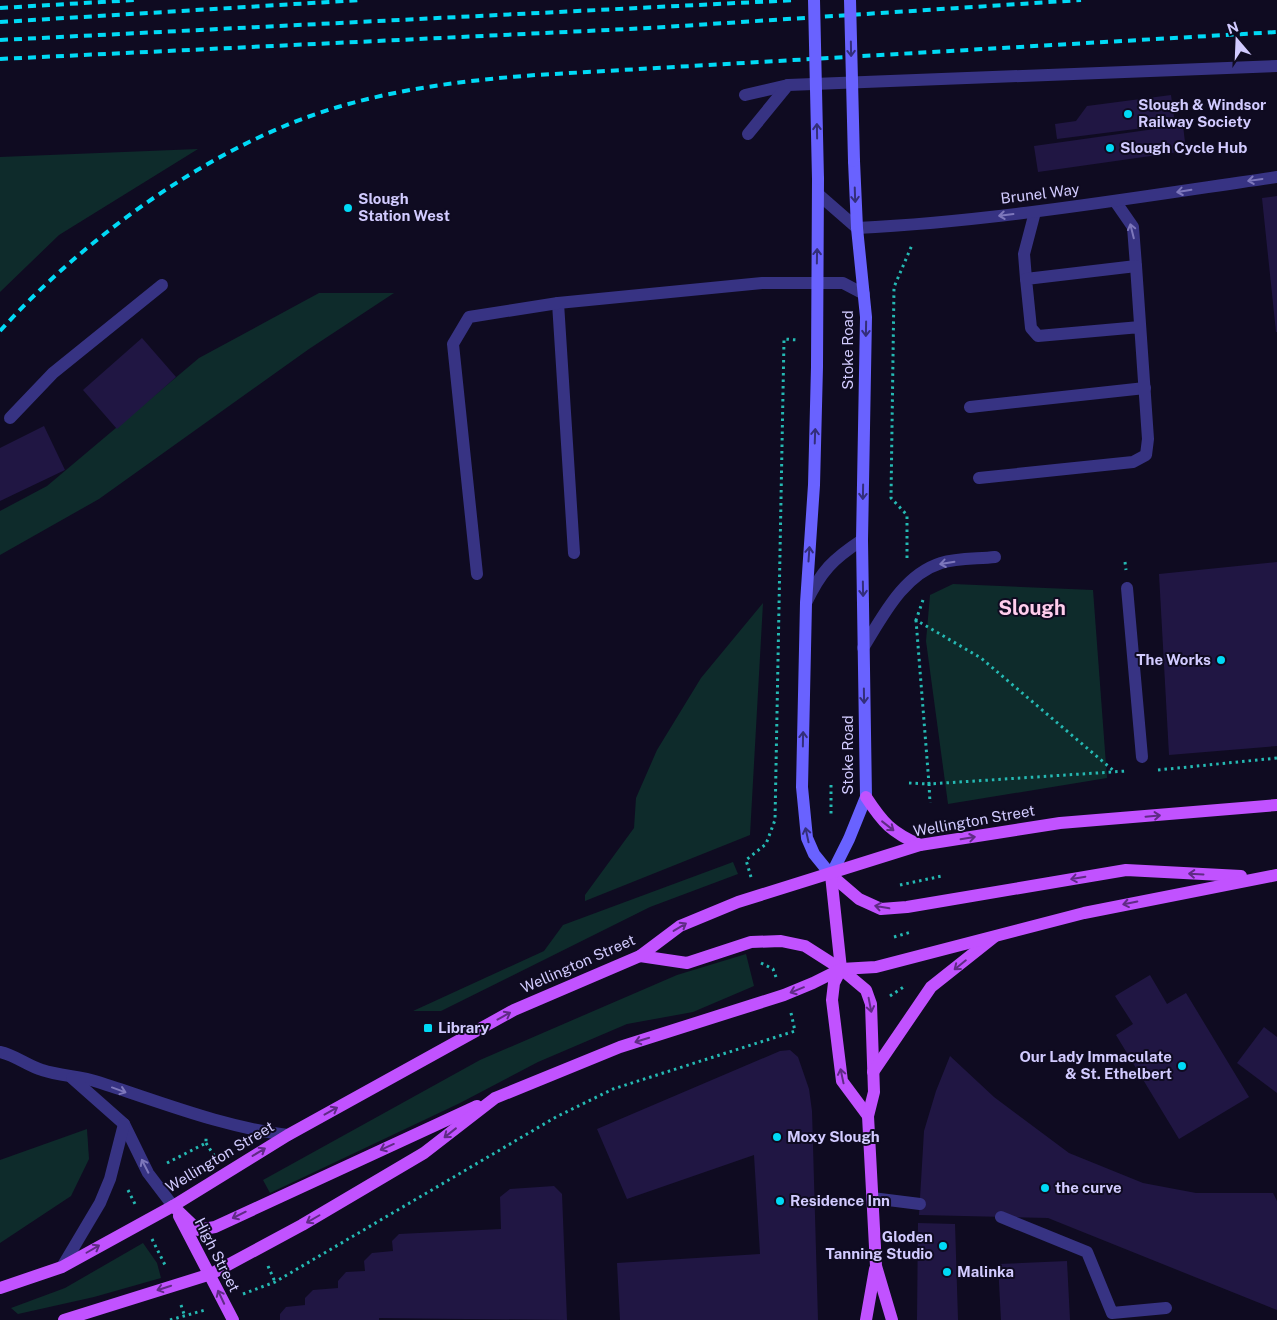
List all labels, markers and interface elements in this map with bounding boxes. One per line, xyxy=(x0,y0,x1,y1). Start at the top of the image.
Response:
north arrow xyxy=(1212,15,1262,65)
text: N xyxy=(1225,18,1241,37)
one-way arrow xyxy=(847,40,856,56)
place label: Slough & Windsor Railway Society xyxy=(1138,96,1266,130)
marker: Slough & Windsor Railway Society xyxy=(1122,108,1134,120)
one-way arrow xyxy=(812,123,821,139)
place label: Slough Cycle Hub xyxy=(1120,139,1247,156)
marker: Slough Cycle Hub xyxy=(1104,142,1116,154)
one-way arrow xyxy=(1247,175,1263,185)
street label: Brunel Way xyxy=(999,180,1080,207)
one-way arrow xyxy=(851,186,860,202)
one-way arrow xyxy=(1177,186,1193,196)
place label: Slough Station West xyxy=(358,190,450,224)
marker: Slough Station West xyxy=(342,202,354,214)
one-way arrow xyxy=(998,210,1014,220)
one-way arrow xyxy=(1127,223,1136,239)
one-way arrow xyxy=(812,249,822,265)
street label: Stoke Road xyxy=(839,310,856,390)
one-way arrow xyxy=(861,320,871,337)
one-way arrow xyxy=(810,428,820,444)
one-way arrow xyxy=(858,483,868,499)
one-way arrow xyxy=(805,546,814,562)
one-way arrow xyxy=(939,558,955,568)
one-way arrow xyxy=(858,580,868,597)
district label: Slough xyxy=(998,596,1066,620)
place label: The Works xyxy=(1136,651,1211,668)
marker: The Works xyxy=(1215,654,1227,666)
one-way arrow xyxy=(859,688,869,704)
street label: Stoke Road xyxy=(839,715,856,795)
one-way arrow xyxy=(798,731,807,747)
street label: Wellington Street xyxy=(912,801,1036,840)
one-way arrow xyxy=(1145,811,1161,820)
one-way arrow xyxy=(881,820,894,831)
one-way arrow xyxy=(802,827,811,843)
one-way arrow xyxy=(960,833,976,843)
one-way arrow xyxy=(1189,869,1205,879)
one-way arrow xyxy=(1070,874,1086,884)
one-way arrow xyxy=(1123,899,1139,908)
one-way arrow xyxy=(874,901,890,911)
one-way arrow xyxy=(672,922,686,932)
street label: Wellington Street xyxy=(518,931,638,996)
one-way arrow xyxy=(954,959,967,970)
one-way arrow xyxy=(790,986,805,995)
one-way arrow xyxy=(866,997,875,1013)
one-way arrow xyxy=(496,1011,511,1020)
place label: Library xyxy=(438,1019,490,1036)
marker: Library xyxy=(422,1022,434,1034)
one-way arrow xyxy=(635,1035,651,1045)
place label: Our Lady Immaculate & St. Ethelbert xyxy=(1019,1048,1172,1082)
marker: Our Lady Immaculate & St. Ethelbert xyxy=(1176,1060,1188,1072)
one-way arrow xyxy=(837,1068,846,1084)
one-way arrow xyxy=(111,1086,126,1095)
one-way arrow xyxy=(323,1106,338,1116)
street label: Wellington Street xyxy=(163,1118,277,1196)
one-way arrow xyxy=(444,1127,457,1138)
place label: Moxy Slough xyxy=(787,1128,880,1145)
marker: Moxy Slough xyxy=(771,1131,783,1143)
one-way arrow xyxy=(380,1142,395,1152)
one-way arrow xyxy=(251,1147,265,1157)
one-way arrow xyxy=(140,1158,150,1173)
place label: the curve xyxy=(1055,1179,1122,1196)
marker: the curve xyxy=(1039,1182,1051,1194)
place label: Residence Inn xyxy=(790,1192,890,1209)
marker: Residence Inn xyxy=(774,1195,786,1207)
one-way arrow xyxy=(232,1211,247,1220)
one-way arrow xyxy=(306,1214,320,1224)
street label: High Street xyxy=(192,1215,243,1295)
place label: Gloden Tanning Studio xyxy=(826,1228,933,1262)
marker: Gloden Tanning Studio xyxy=(937,1240,949,1252)
one-way arrow xyxy=(85,1244,100,1254)
place label: Malinka xyxy=(957,1263,1014,1280)
marker: Malinka xyxy=(941,1266,953,1278)
one-way arrow xyxy=(156,1284,172,1294)
one-way arrow xyxy=(216,1290,226,1305)

